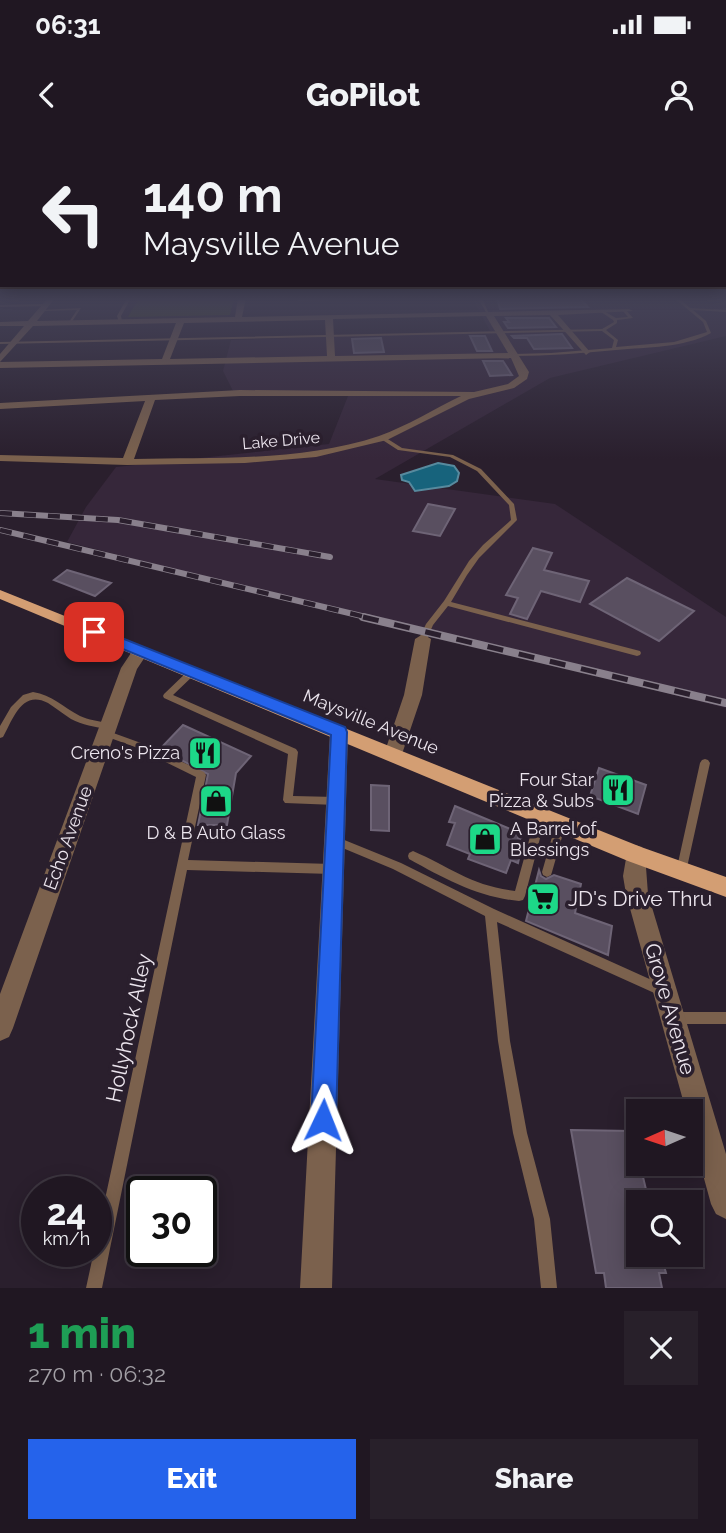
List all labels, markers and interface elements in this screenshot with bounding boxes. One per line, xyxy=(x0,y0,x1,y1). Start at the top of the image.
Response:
text: 06:31 xyxy=(35,10,101,40)
icon: back xyxy=(28,76,66,114)
text: GoPilot xyxy=(306,76,420,113)
icon: person xyxy=(660,76,698,114)
text: 140 m xyxy=(143,166,283,223)
icon: left xyxy=(28,168,119,259)
text: Maysville Avenue xyxy=(143,225,400,262)
street label: Lake Drive xyxy=(241,428,321,453)
pin xyxy=(64,602,124,662)
icon: arrive xyxy=(75,613,113,651)
street label: Maysville Avenue xyxy=(300,685,442,758)
restaurant icon: Creno's Pizza xyxy=(186,734,224,772)
place label: Creno's Pizza xyxy=(71,742,180,763)
place label: Four Star Pizza & Subs xyxy=(489,769,595,811)
restaurant icon: Four Star Pizza & Subs xyxy=(599,771,637,809)
shop icon: D & B Auto Glass xyxy=(197,782,235,820)
street label: Echo Avenue xyxy=(39,783,96,893)
place label: A Barrel of Blessings xyxy=(510,818,597,860)
shop icon: A Barrel of Blessings xyxy=(466,820,504,858)
place label: D & B Auto Glass xyxy=(147,822,286,843)
supermarket icon: JD's Drive Thru xyxy=(524,880,562,918)
place label: JD's Drive Thru xyxy=(568,886,712,911)
street label: Grove Avenue xyxy=(640,940,701,1078)
street label: Hollyhock Alley xyxy=(101,951,156,1105)
position arrow xyxy=(286,1083,360,1157)
north arrow xyxy=(626,1099,704,1176)
map controls xyxy=(626,1099,703,1267)
speed limit sign: 30 xyxy=(126,1176,217,1267)
button: search xyxy=(626,1190,703,1267)
text: 24 xyxy=(47,1192,86,1233)
text: km/h xyxy=(43,1228,90,1249)
text: 1 min xyxy=(28,1309,136,1358)
button: close xyxy=(624,1311,698,1385)
text: 270 m · 06:32 xyxy=(28,1360,166,1387)
button: Exit xyxy=(28,1439,356,1519)
button: Share xyxy=(370,1439,698,1519)

